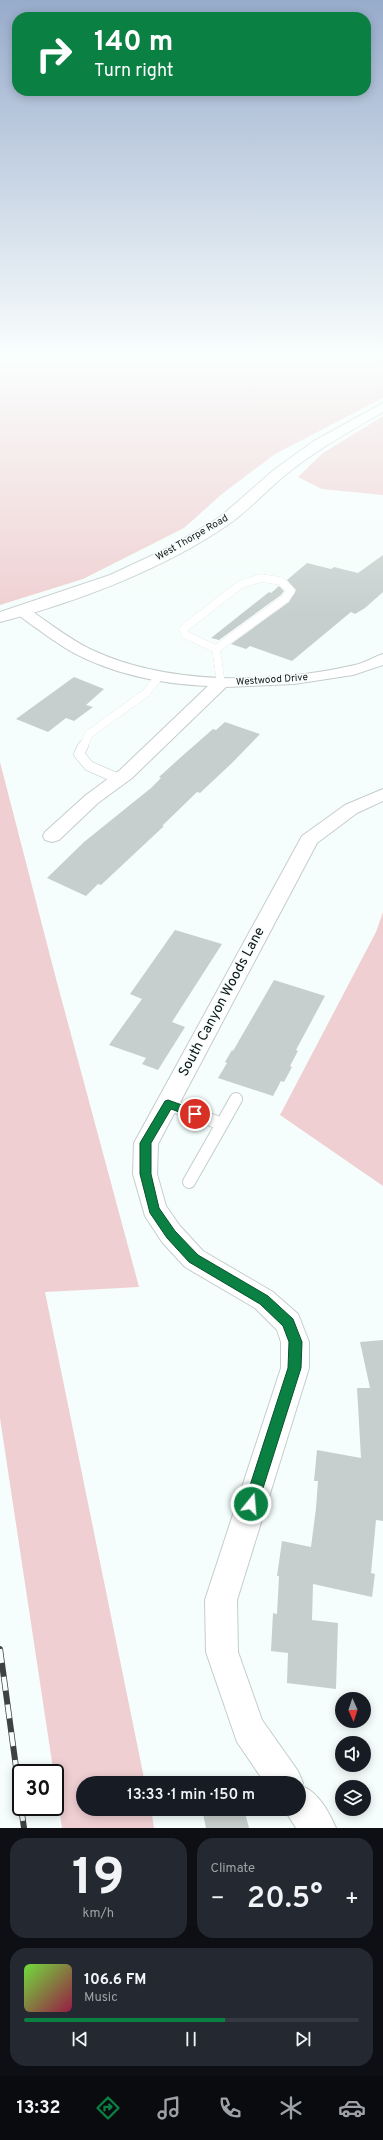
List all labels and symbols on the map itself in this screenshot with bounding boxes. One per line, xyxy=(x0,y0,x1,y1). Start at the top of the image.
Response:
street label: West Thorpe Road xyxy=(153,512,231,564)
street label: Westwood Drive xyxy=(236,671,308,689)
street label: South Canyon Woods Lane xyxy=(175,924,269,1080)
pin xyxy=(178,1097,212,1131)
position arrow xyxy=(230,1483,272,1525)
north arrow xyxy=(335,1692,371,1728)
speed limit sign: 30 xyxy=(12,1764,64,1816)

